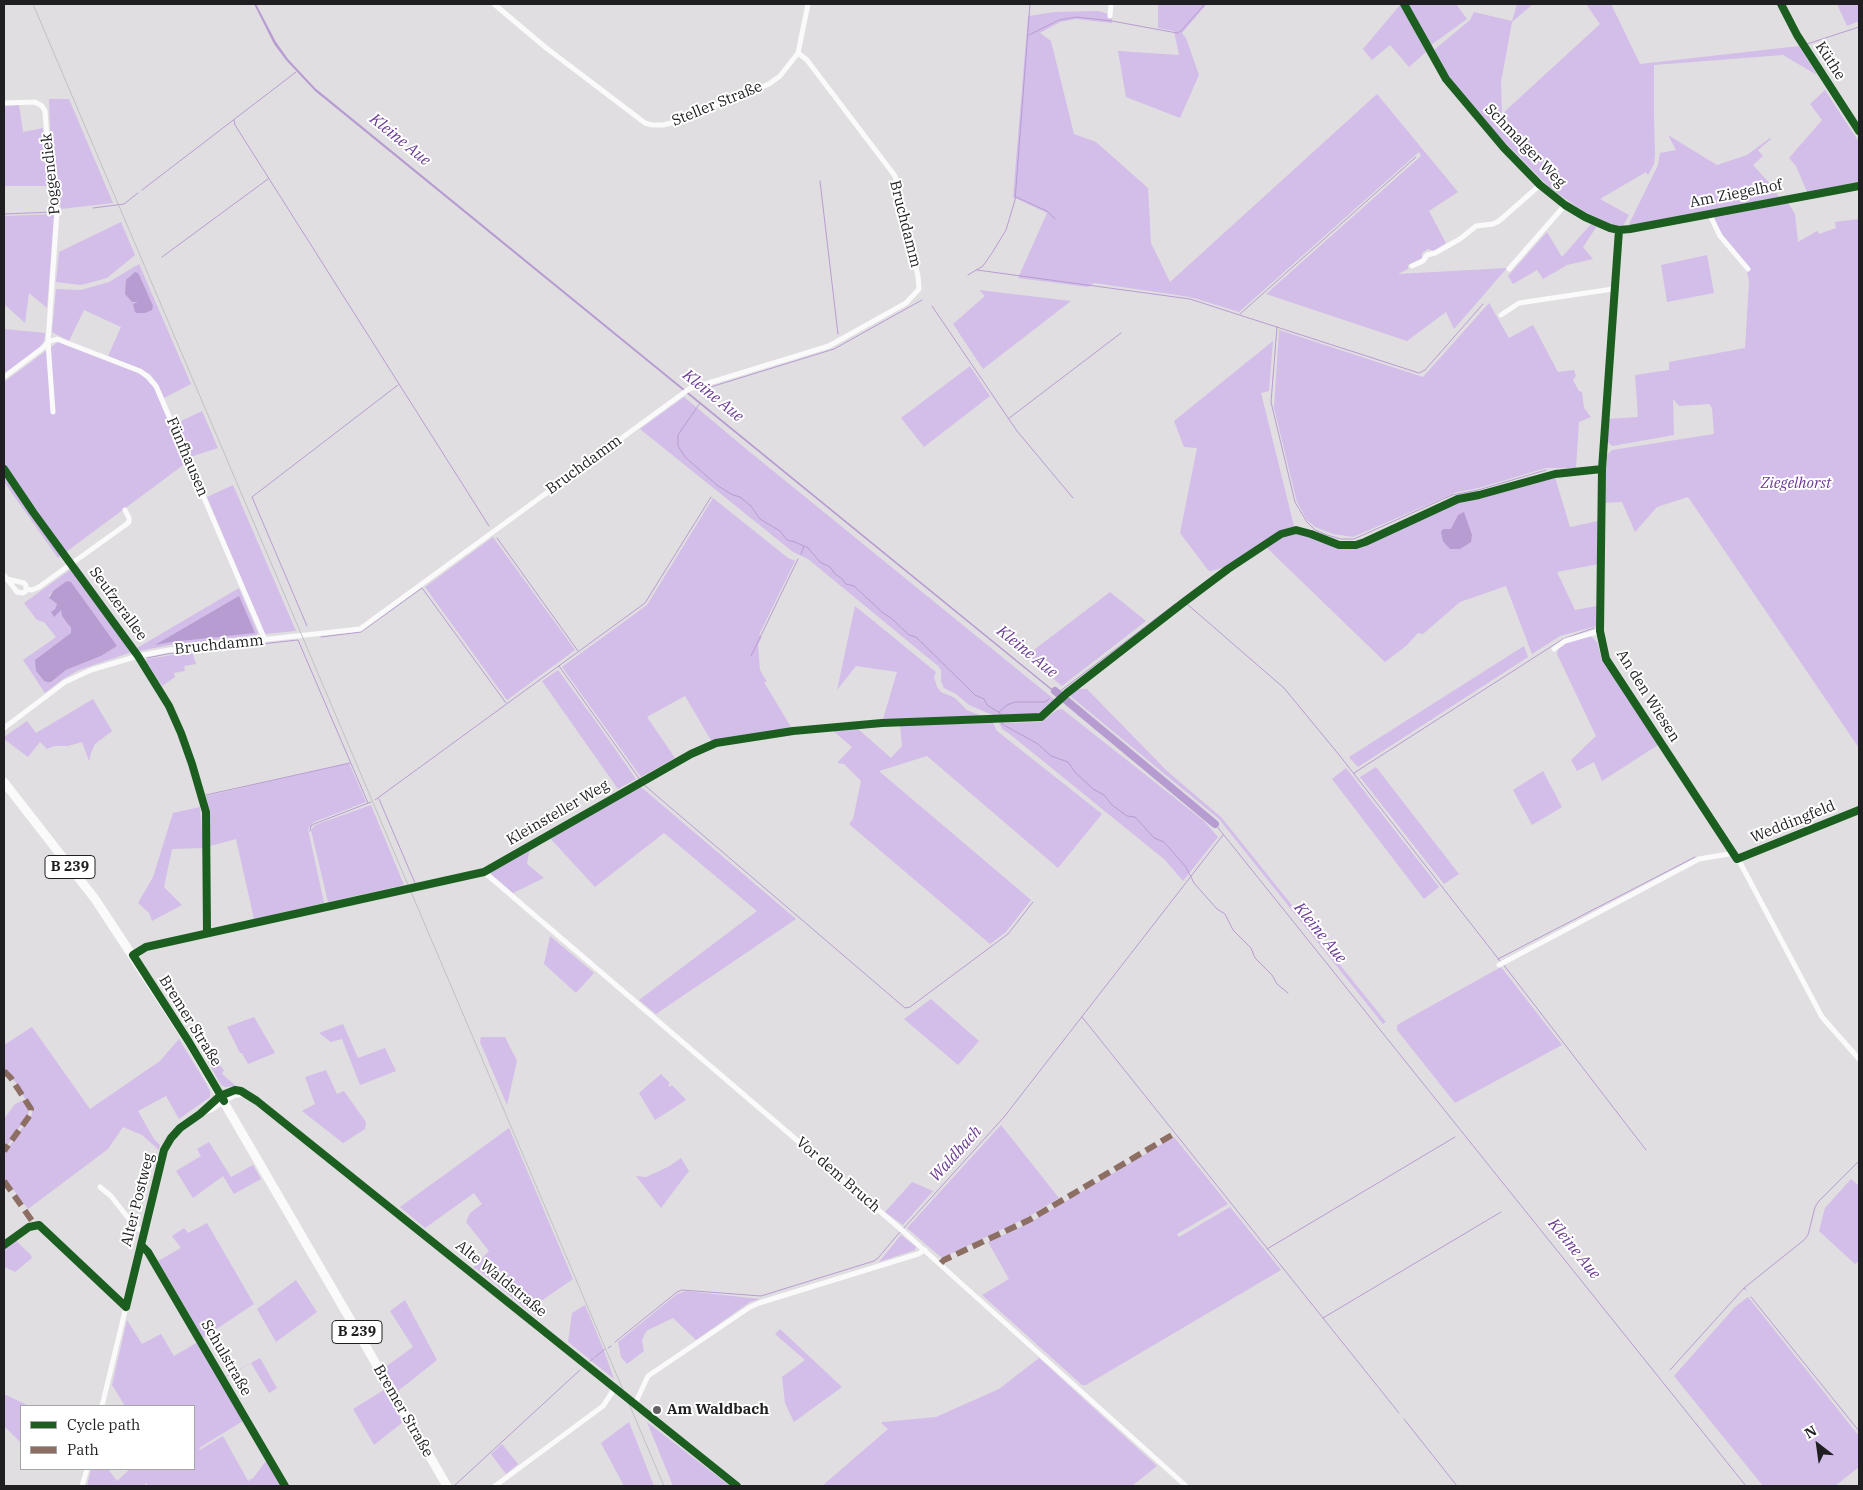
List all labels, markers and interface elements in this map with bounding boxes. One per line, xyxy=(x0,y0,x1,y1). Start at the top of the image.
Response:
street label: Küthe xyxy=(1811,38,1849,84)
street label: Steller Straße xyxy=(669,78,765,130)
street label: Schmalger Weg xyxy=(1481,100,1569,192)
water label: Kleine Aue xyxy=(366,110,434,170)
street label: Poggendiek xyxy=(38,132,64,216)
street label: Am Ziegelhof xyxy=(1688,176,1784,212)
street label: Bruchdamm xyxy=(885,179,925,269)
water label: Kleine Aue xyxy=(679,366,747,426)
street label: Fünfhausen xyxy=(162,414,212,500)
street label: Bruchdamm xyxy=(543,431,625,499)
park label: Ziegelhorst xyxy=(1761,475,1831,493)
street label: Seufzerallee xyxy=(85,564,151,644)
water label: Kleine Aue xyxy=(993,622,1061,682)
street label: Bruchdamm xyxy=(174,631,264,659)
street label: An den Wiesen xyxy=(1612,646,1684,746)
street label: Kleinsteller Weg xyxy=(504,776,612,850)
street label: Weddingfeld xyxy=(1748,797,1838,847)
road number: B 239 xyxy=(45,856,95,879)
water label: Kleine Aue xyxy=(1290,899,1350,967)
street label: Bremer Straße xyxy=(155,972,225,1070)
water label: Waldbach xyxy=(926,1122,986,1186)
street label: Vor dem Bruch xyxy=(792,1133,884,1217)
street label: Alter Postweg xyxy=(118,1151,158,1249)
water label: Kleine Aue xyxy=(1544,1215,1604,1283)
street label: Alte Waldstraße xyxy=(452,1237,550,1321)
street label: Schulstraße xyxy=(197,1317,255,1399)
road number: B 239 xyxy=(332,1320,382,1344)
street label: Bremer Straße xyxy=(369,1362,437,1460)
place label: Am Waldbach xyxy=(667,1401,769,1419)
marker: Am Waldbach xyxy=(651,1404,663,1416)
legend xyxy=(20,1405,195,1470)
text: Cycle path xyxy=(67,1415,140,1434)
north arrow xyxy=(1793,1420,1843,1470)
text: N xyxy=(1801,1421,1820,1443)
text: Path xyxy=(67,1440,99,1459)

